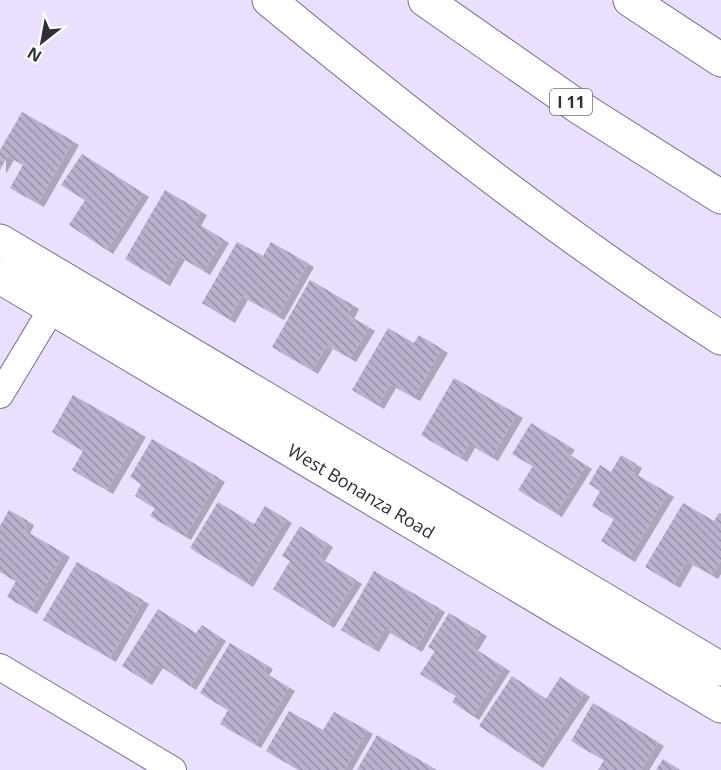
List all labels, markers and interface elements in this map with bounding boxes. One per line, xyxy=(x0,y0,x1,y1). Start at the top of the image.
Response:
north arrow xyxy=(12,12,72,72)
text: N xyxy=(23,42,46,68)
road number: I 11 xyxy=(550,89,592,115)
street label: West Bonanza Road xyxy=(284,438,439,544)

